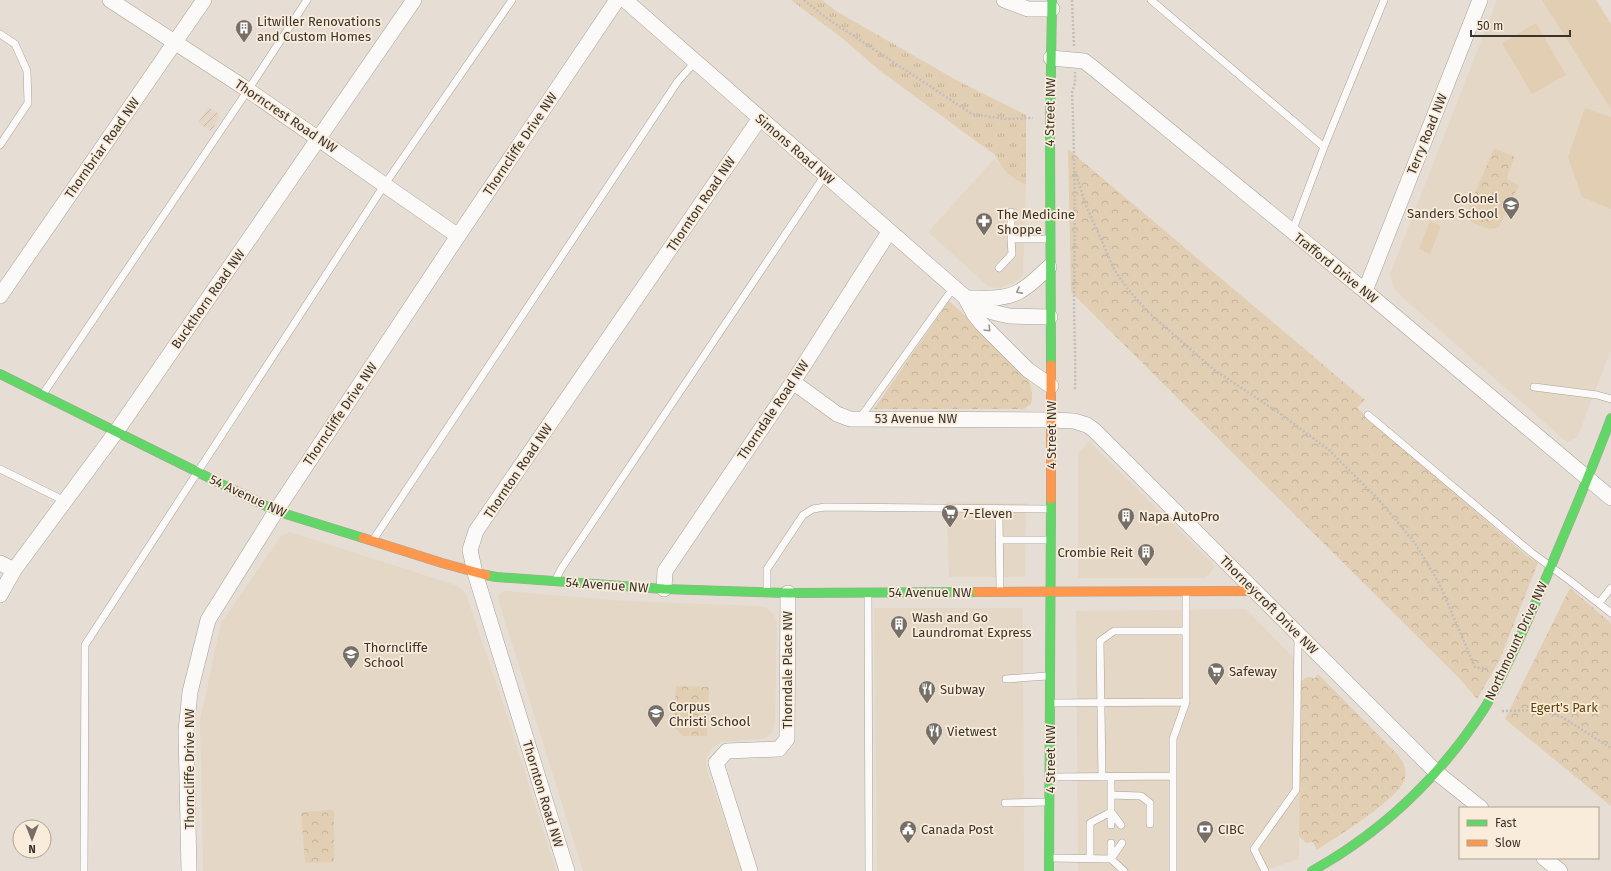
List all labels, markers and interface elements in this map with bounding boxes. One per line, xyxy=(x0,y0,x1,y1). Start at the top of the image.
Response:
scale bar xyxy=(1471,12,1570,38)
place label: Litwiller Renovations and Custom Homes xyxy=(257,14,381,44)
building icon: Litwiller Renovations and Custom Homes xyxy=(234,18,254,43)
text: 50 m xyxy=(1477,19,1503,33)
street label: Thorncrest Road NW xyxy=(232,76,340,156)
street label: 4 Street NW xyxy=(1042,77,1058,146)
street label: Thorncliffe Drive NW xyxy=(480,89,560,198)
street label: Terry Road NW xyxy=(1404,91,1450,177)
street label: Thornbriar Road NW xyxy=(62,95,143,201)
street label: Simons Road NW xyxy=(752,111,838,188)
street label: Thornton Road NW xyxy=(664,154,738,254)
place label: Colonel Sanders School xyxy=(1407,191,1498,221)
school or university icon: Colonel Sanders School xyxy=(1501,195,1521,220)
place label: The Medicine Shoppe xyxy=(997,207,1075,237)
pharmacy icon: The Medicine Shoppe xyxy=(974,211,994,236)
street label: Trafford Drive NW xyxy=(1291,230,1381,307)
street label: Buckthorn Road NW xyxy=(168,246,248,351)
one-way arrow xyxy=(1015,286,1023,293)
one-way arrow xyxy=(983,324,991,332)
street label: Thorndale Road NW xyxy=(734,357,812,463)
street label: Thorncliffe Drive NW xyxy=(300,359,380,468)
street label: 4 Street NW xyxy=(1044,400,1059,469)
street label: 53 Avenue NW xyxy=(875,411,958,426)
street label: Thornton Road NW xyxy=(481,421,555,521)
street label: 54 Avenue NW xyxy=(207,472,289,520)
supermarket icon: 7-Eleven xyxy=(940,503,960,528)
place label: 7-Eleven xyxy=(963,506,1013,521)
building icon: Napa AutoPro xyxy=(1116,506,1136,531)
place label: Napa AutoPro xyxy=(1139,509,1220,524)
building icon: Crombie Reit xyxy=(1136,542,1156,567)
place label: Crombie Reit xyxy=(1058,545,1133,560)
street label: Thorneycroft Drive NW xyxy=(1217,553,1321,657)
street label: 54 Avenue NW xyxy=(565,575,649,595)
street label: Northmount Drive NW xyxy=(1482,579,1550,703)
street label: 54 Avenue NW xyxy=(888,585,972,600)
place label: Wash and Go Laundromat Express xyxy=(912,610,1032,640)
street label: Thorndale Place NW xyxy=(780,611,795,729)
building icon: Wash and Go Laundromat Express xyxy=(889,614,909,639)
place label: Thorncliffe School xyxy=(364,640,428,670)
school or university icon: Thorncliffe School xyxy=(341,644,361,669)
supermarket icon: Safeway xyxy=(1206,661,1226,686)
place label: Safeway xyxy=(1229,664,1278,679)
restaurant icon: Subway xyxy=(917,679,937,704)
place label: Subway xyxy=(940,682,985,697)
place label: Corpus Christi School xyxy=(669,699,750,729)
park label: Egert's Park xyxy=(1530,700,1598,715)
school or university icon: Corpus Christi School xyxy=(646,703,666,728)
street label: Thorncliffe Drive NW xyxy=(182,708,197,829)
restaurant icon: Vietwest xyxy=(924,721,944,746)
place label: Vietwest xyxy=(947,724,997,739)
street label: 4 Street NW xyxy=(1043,724,1058,793)
street label: Thornton Road NW xyxy=(520,739,566,849)
legend xyxy=(1459,807,1599,859)
text: Fast xyxy=(1495,816,1517,830)
north arrow xyxy=(12,819,52,859)
public building icon: Canada Post xyxy=(898,819,918,844)
bank icon: CIBC xyxy=(1195,819,1215,844)
place label: Canada Post xyxy=(921,822,994,837)
place label: CIBC xyxy=(1218,822,1245,837)
text: Slow xyxy=(1495,836,1521,850)
text: N xyxy=(28,842,36,855)

